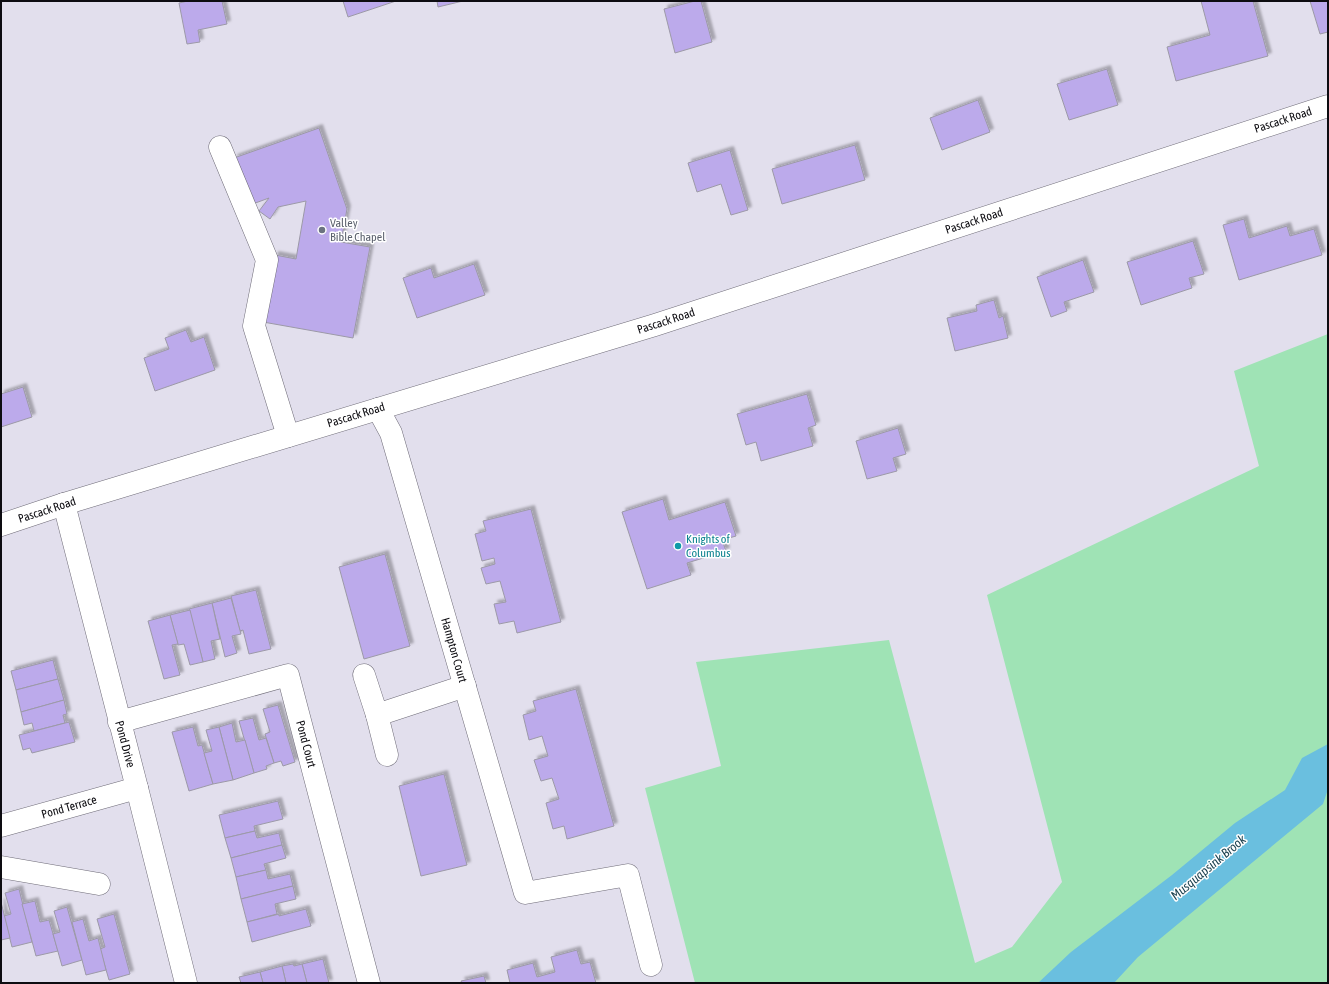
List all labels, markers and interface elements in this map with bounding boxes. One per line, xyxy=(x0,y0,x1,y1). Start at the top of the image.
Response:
street label: Pascack Road xyxy=(1252,104,1314,136)
street label: Pascack Road xyxy=(943,205,1005,237)
place label: Valley Bible Chapel xyxy=(330,216,386,244)
marker: Valley Bible Chapel xyxy=(317,225,327,235)
street label: Pascack Road xyxy=(635,305,697,337)
street label: Pascack Road xyxy=(325,400,387,430)
street label: Pascack Road xyxy=(16,494,78,526)
place label: Knights of Columbus xyxy=(686,532,730,560)
marker: Knights of Columbus xyxy=(673,541,683,551)
street label: Hampton Court xyxy=(438,616,470,685)
street label: Pond Drive xyxy=(112,719,138,769)
street label: Pond Court xyxy=(293,719,319,770)
street label: Pond Terrace xyxy=(40,792,98,822)
water label: Musquapsink Brook xyxy=(1168,832,1249,903)

